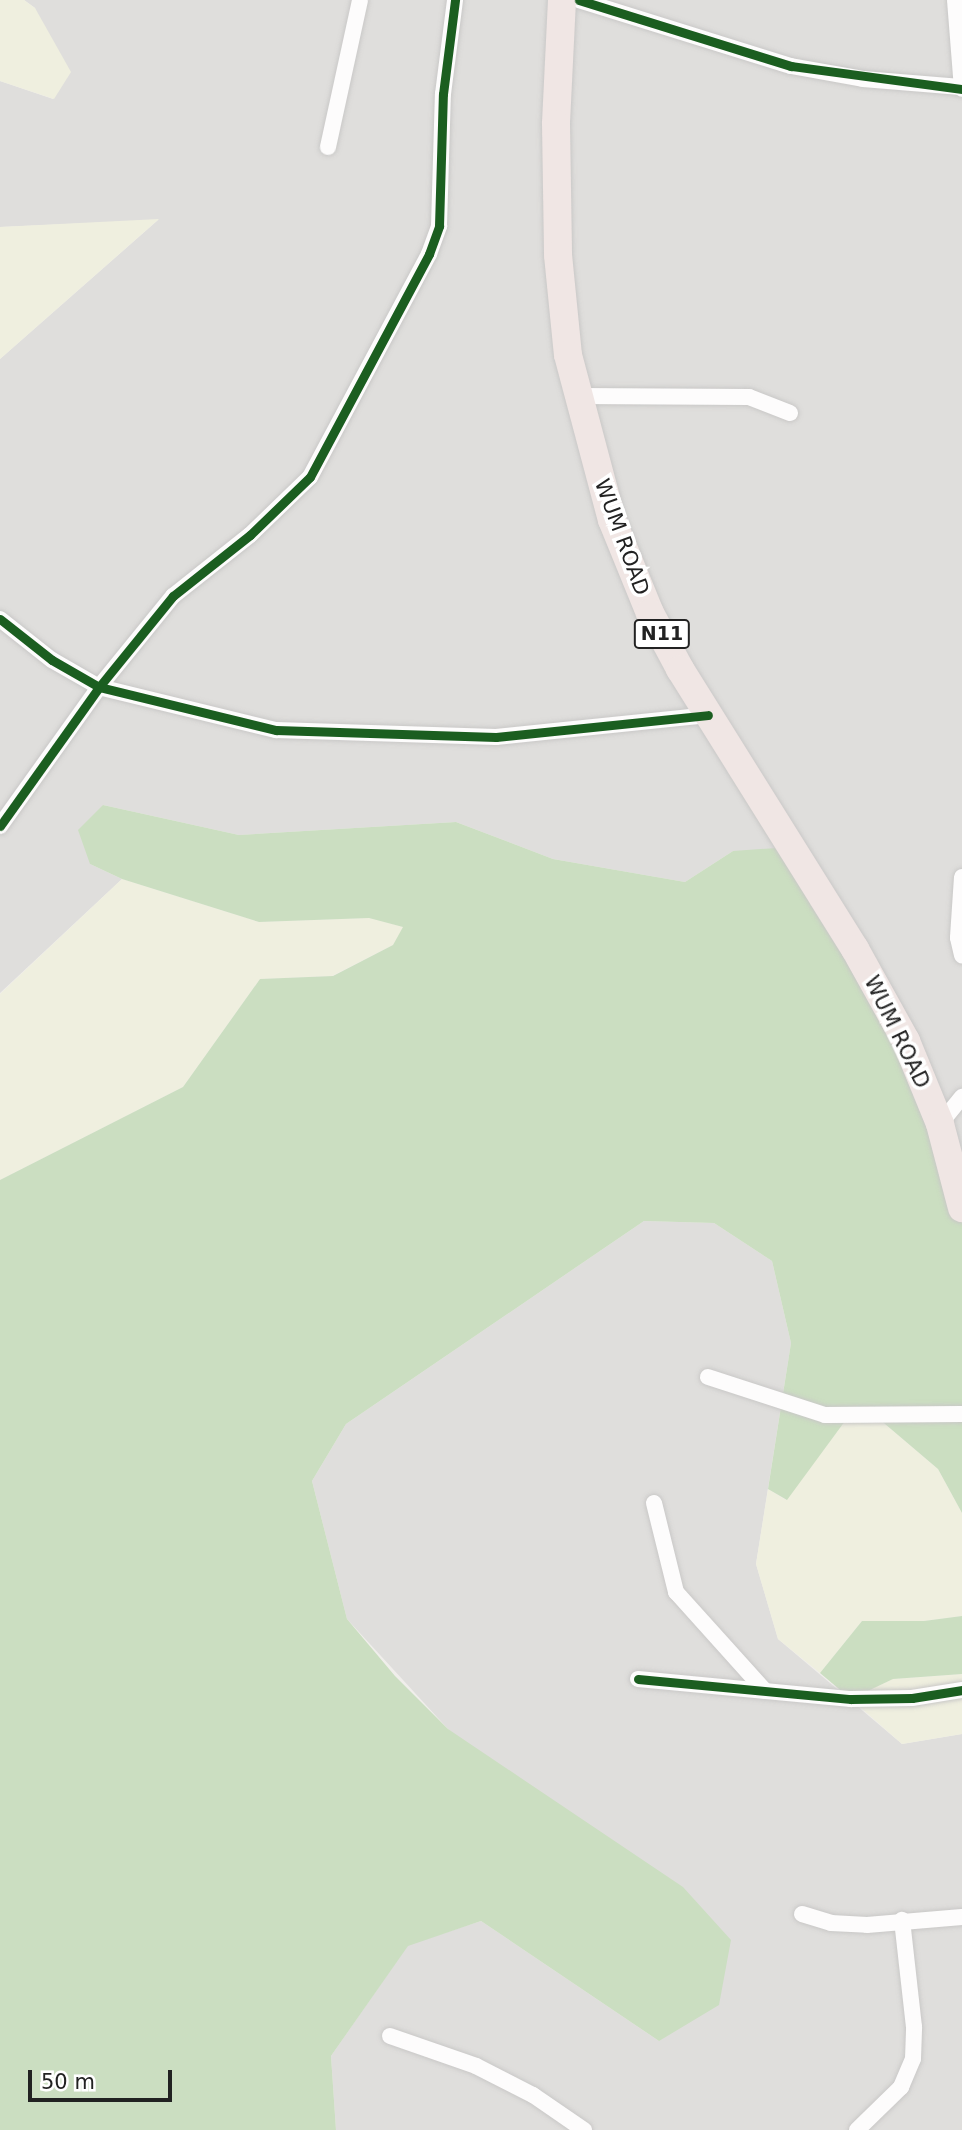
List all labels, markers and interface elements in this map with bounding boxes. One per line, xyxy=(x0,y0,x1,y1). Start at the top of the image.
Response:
street label: WUM ROAD xyxy=(589,475,655,599)
road number: N11 xyxy=(632,618,692,650)
street label: WUM ROAD xyxy=(859,972,935,1092)
scale bar xyxy=(32,2056,175,2100)
text: 50 m xyxy=(41,2070,95,2094)

